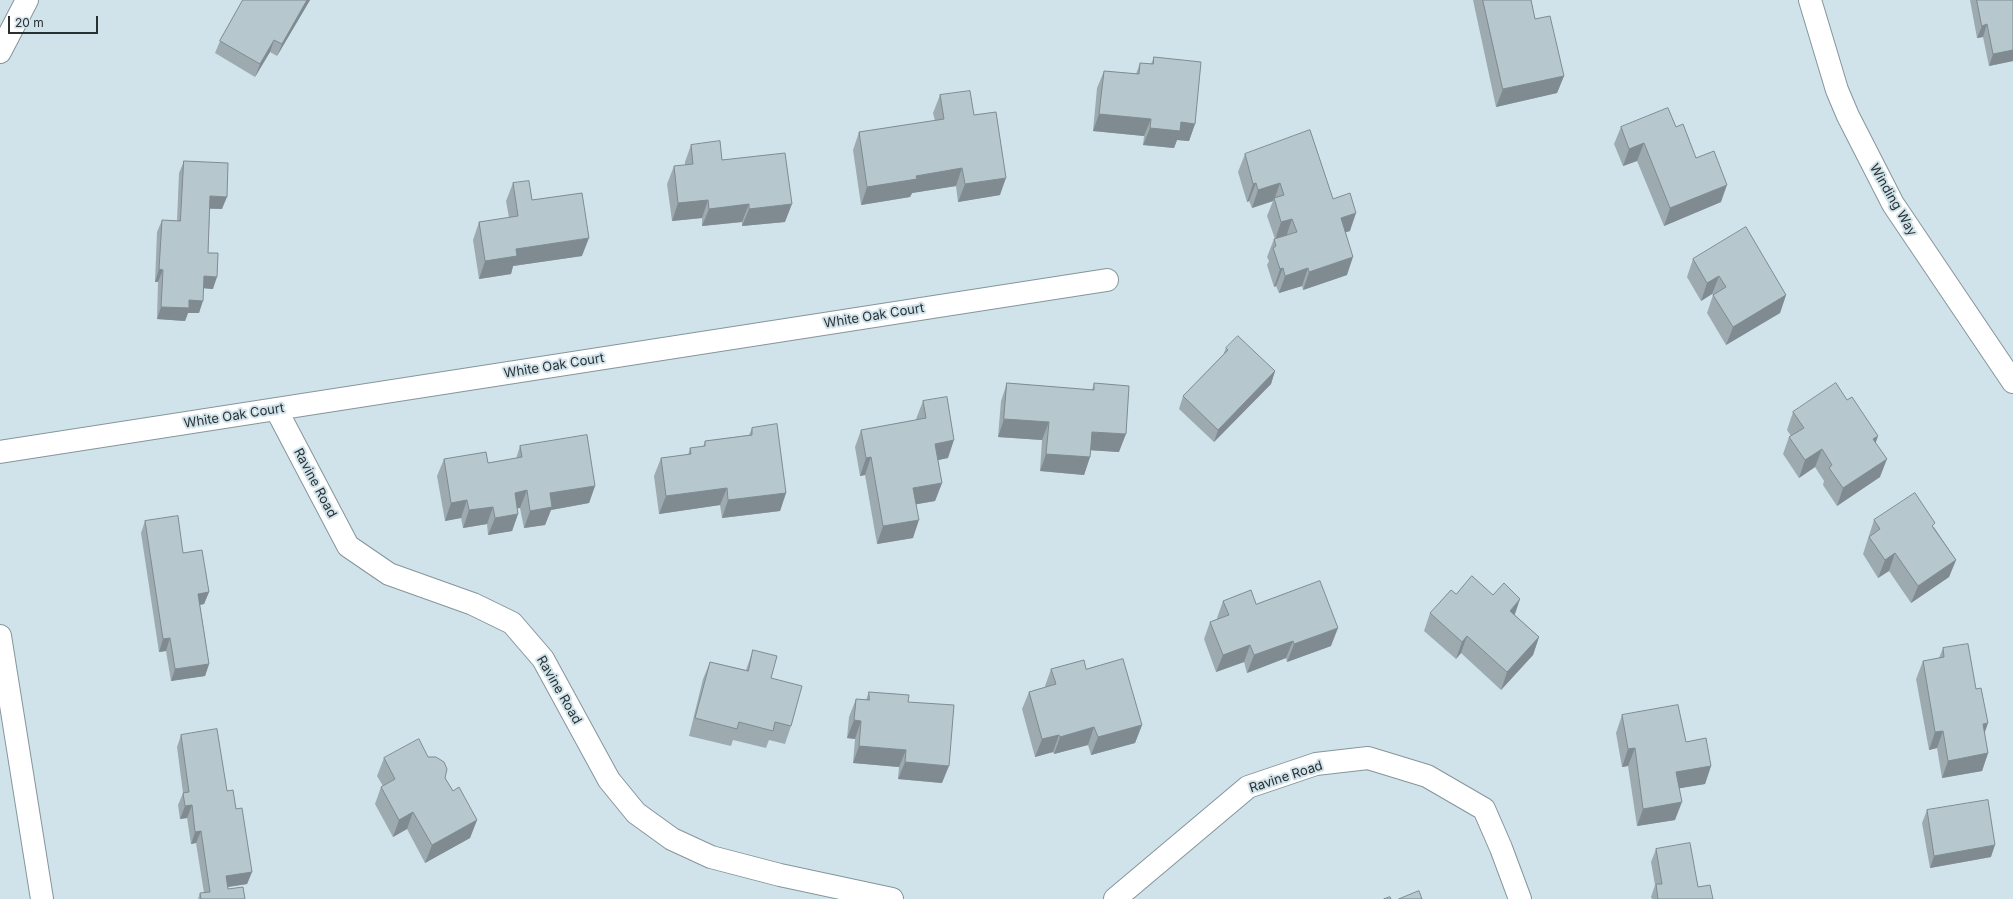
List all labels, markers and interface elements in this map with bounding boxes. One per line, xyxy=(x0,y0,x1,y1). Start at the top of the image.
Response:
scale bar xyxy=(10,8,100,34)
text: 20 m xyxy=(15,15,44,30)
street label: Winding Way xyxy=(1866,161,1920,239)
street label: White Oak Court xyxy=(823,300,925,332)
street label: White Oak Court xyxy=(503,350,605,382)
street label: White Oak Court xyxy=(183,400,285,432)
street label: Ravine Road xyxy=(290,446,340,520)
street label: Ravine Road xyxy=(533,653,585,727)
street label: Ravine Road xyxy=(1247,758,1325,796)

